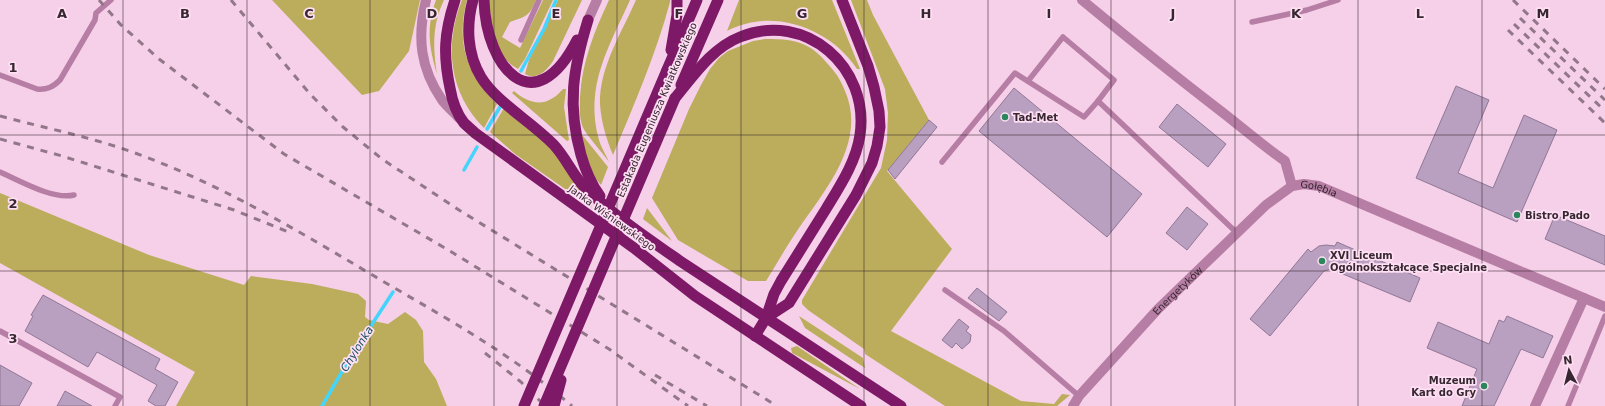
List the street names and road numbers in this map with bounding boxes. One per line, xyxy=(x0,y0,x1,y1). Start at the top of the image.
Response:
street label: Estakada Eugeniusza Kwiatkowskiego xyxy=(615,21,699,199)
street label: Gołębia xyxy=(1300,178,1339,199)
street label: Janka Wiśniewskiego xyxy=(566,182,657,253)
street label: Energetyków xyxy=(1150,264,1205,317)

